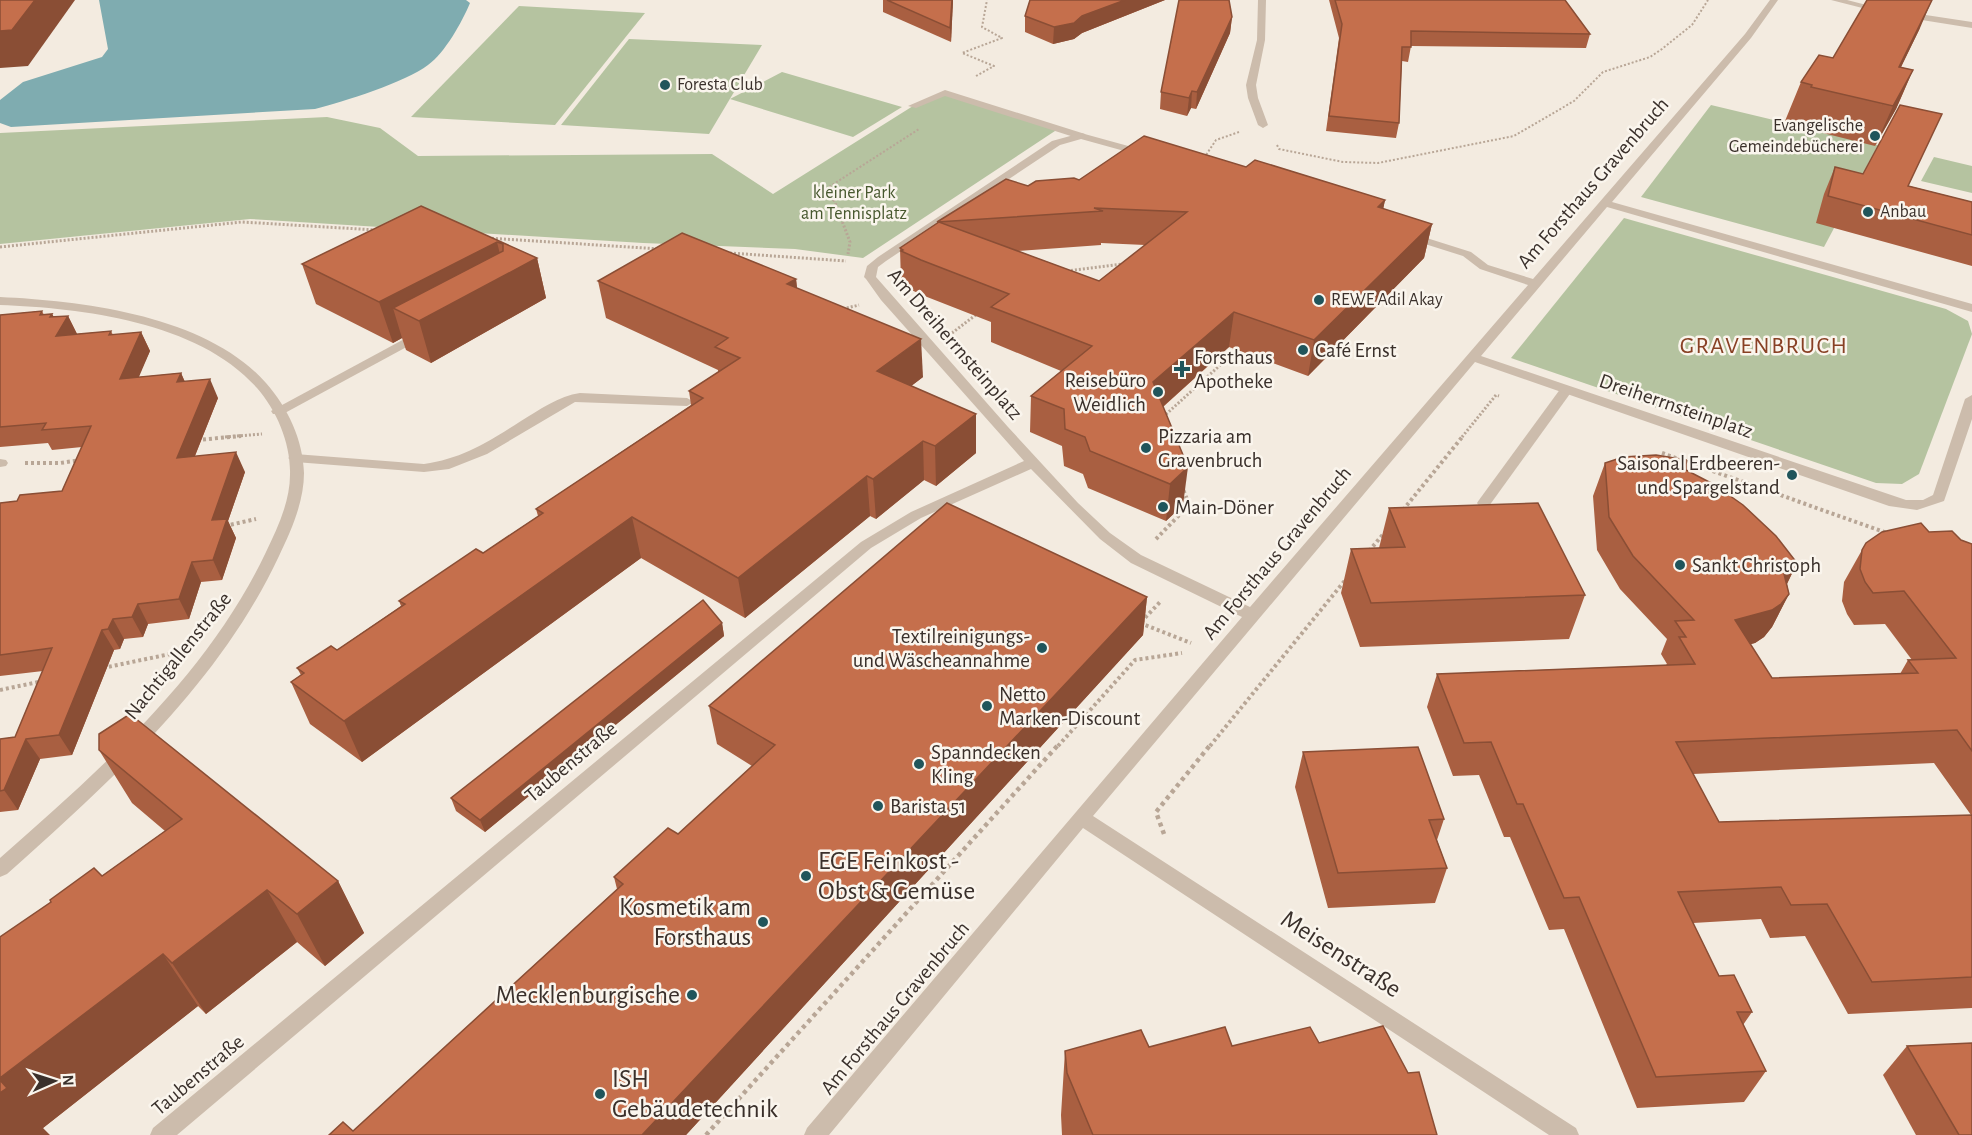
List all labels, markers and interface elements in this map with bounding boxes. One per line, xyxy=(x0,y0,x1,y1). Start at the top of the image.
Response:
place label: Foresta Club xyxy=(677,76,763,94)
marker: Foresta Club xyxy=(658,78,672,92)
street label: Am Forsthaus Gravenbruch xyxy=(1513,94,1673,272)
place label: Evangelische Gemeindebücherei xyxy=(1729,117,1863,156)
marker: Evangelische Gemeindebücherei xyxy=(1868,129,1882,143)
park label: kleiner Park am Tennisplatz xyxy=(801,184,907,223)
place label: Anbau xyxy=(1880,203,1926,221)
marker: Anbau xyxy=(1861,205,1875,219)
street label: Am Dreiherrnsteinplatz xyxy=(884,264,1026,424)
place label: REWE Adil Akay xyxy=(1331,291,1443,309)
marker: REWE Adil Akay xyxy=(1312,293,1326,307)
district label: GRAVENBRUCH xyxy=(1680,334,1848,358)
place label: Café Ernst xyxy=(1315,340,1397,361)
marker: Café Ernst xyxy=(1296,343,1310,357)
place label: Forsthaus Apotheke xyxy=(1194,347,1273,392)
marker: Forsthaus Apotheke xyxy=(1175,362,1189,376)
place label: Reisebüro Weidlich xyxy=(1065,370,1146,415)
street label: Dreiherrnsteinplatz xyxy=(1597,370,1755,442)
marker: Reisebüro Weidlich xyxy=(1151,385,1165,399)
place label: Pizzaria am Gravenbruch xyxy=(1158,426,1262,471)
marker: Pizzaria am Gravenbruch xyxy=(1139,441,1153,455)
place label: Saisonal Erdbeeren- und Spargelstand xyxy=(1617,453,1780,498)
street label: Am Forsthaus Gravenbruch xyxy=(1199,462,1355,644)
marker: Saisonal Erdbeeren- und Spargelstand xyxy=(1785,468,1799,482)
place label: Main-Döner xyxy=(1175,497,1274,518)
marker: Main-Döner xyxy=(1156,500,1170,514)
place label: Sankt Christoph xyxy=(1692,555,1821,576)
marker: Sankt Christoph xyxy=(1673,558,1687,572)
street label: Nachtigallenstraße xyxy=(120,588,236,724)
place label: Textilreinigungs- und Wäscheannahme xyxy=(853,626,1030,671)
marker: Textilreinigungs- und Wäscheannahme xyxy=(1035,641,1049,655)
place label: Netto Marken-Discount xyxy=(999,684,1140,729)
marker: Netto Marken-Discount xyxy=(980,699,994,713)
street label: Taubenstraße xyxy=(521,718,621,806)
place label: Spanndecken Kling xyxy=(931,742,1041,787)
marker: Spanndecken Kling xyxy=(912,757,926,771)
place label: Barista 51 xyxy=(890,796,966,817)
marker: Barista 51 xyxy=(871,799,885,813)
place label: EGE Feinkost - Obst & Gemüse xyxy=(818,848,975,904)
marker: EGE Feinkost - Obst & Gemüse xyxy=(799,869,813,883)
place label: Kosmetik am Forsthaus xyxy=(619,894,751,950)
street label: Meisenstraße xyxy=(1276,906,1406,1002)
marker: Kosmetik am Forsthaus xyxy=(756,915,770,929)
street label: Am Forsthaus Gravenbruch xyxy=(817,917,973,1099)
place label: Mecklenburgische xyxy=(495,982,680,1008)
marker: Mecklenburgische xyxy=(685,988,699,1002)
street label: Taubenstraße xyxy=(148,1031,248,1119)
north arrow xyxy=(24,1051,84,1111)
place label: ISH Gebäudetechnik xyxy=(612,1066,778,1122)
text: N xyxy=(60,1074,76,1086)
marker: ISH Gebäudetechnik xyxy=(593,1087,607,1101)

